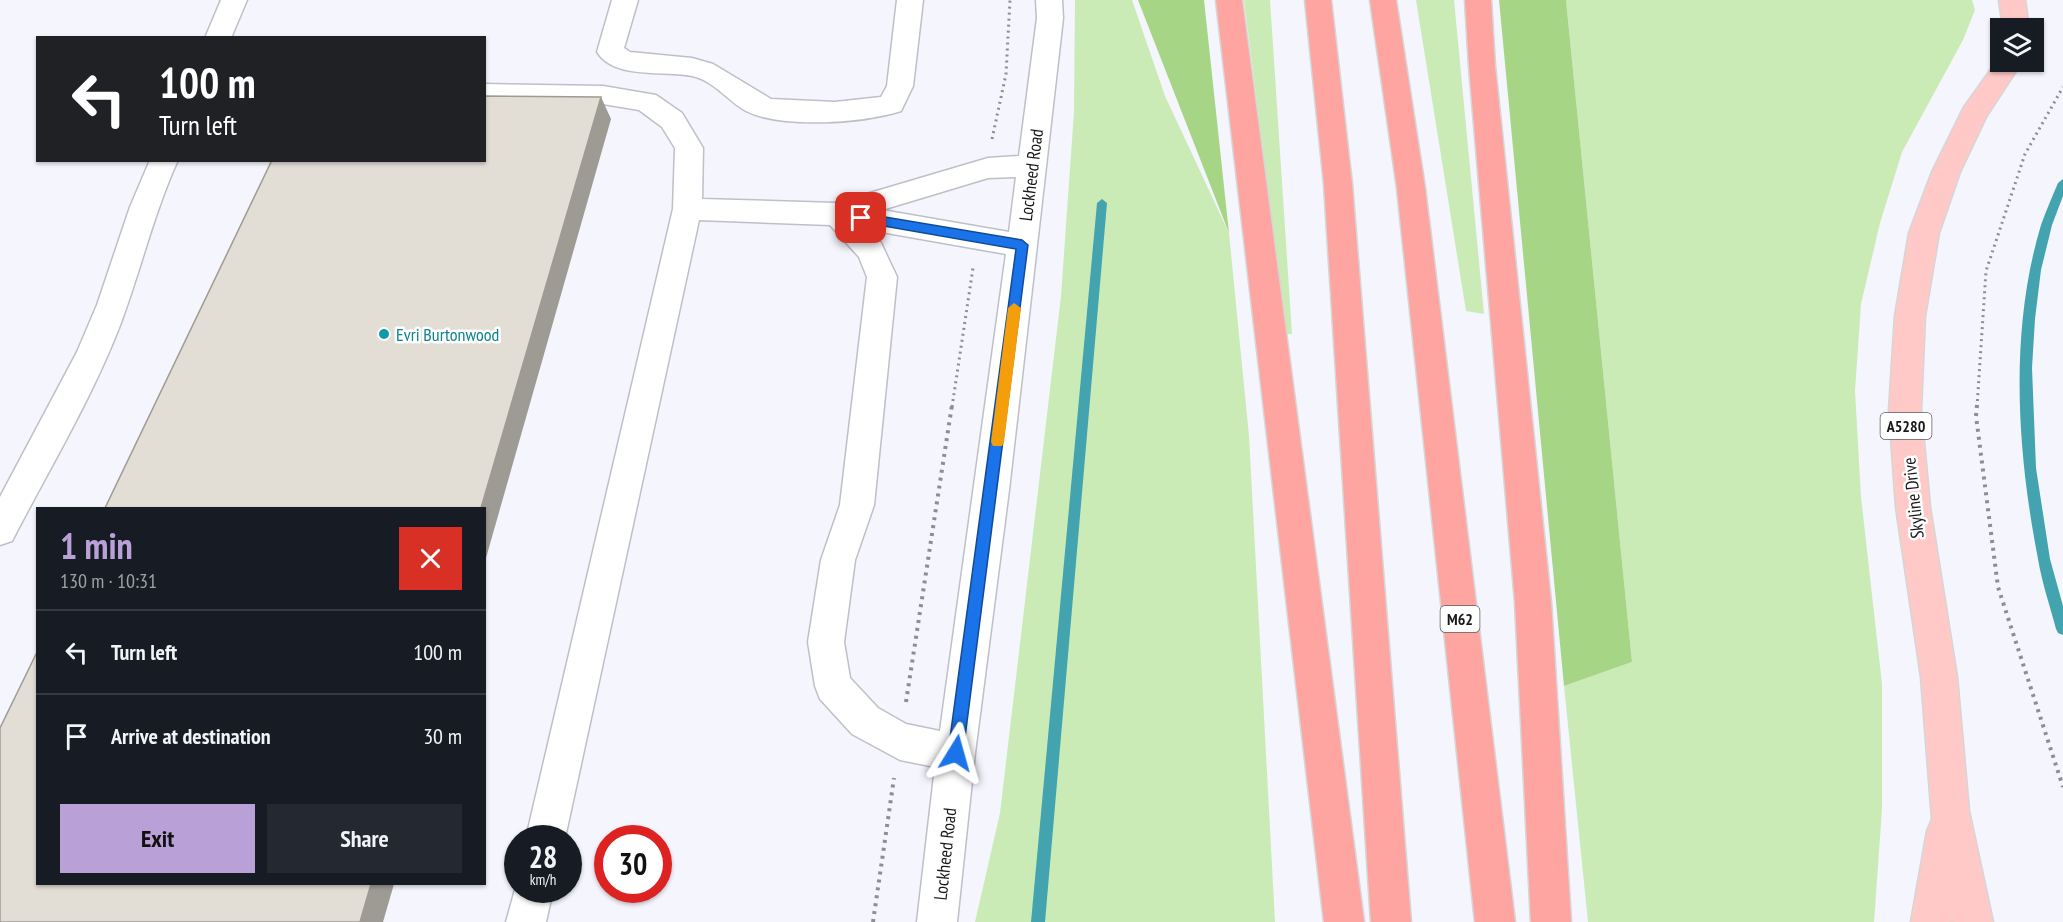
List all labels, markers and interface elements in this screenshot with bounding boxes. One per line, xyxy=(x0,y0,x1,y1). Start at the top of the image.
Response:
map controls xyxy=(1990,18,2044,72)
button: layers xyxy=(1990,18,2044,72)
text: 100 m xyxy=(159,55,256,110)
icon: left xyxy=(60,60,138,138)
text: Turn left xyxy=(159,108,237,142)
street label: Lockheed Road xyxy=(1014,128,1048,222)
pin xyxy=(835,192,886,243)
icon: arrive xyxy=(844,201,877,234)
place label: Evri Burtonwood xyxy=(396,323,499,346)
marker: Evri Burtonwood xyxy=(377,327,391,341)
road number: A5280 xyxy=(1880,413,1932,439)
street label: Skyline Drive xyxy=(1897,456,1929,540)
text: 1 min xyxy=(60,522,133,569)
button: close xyxy=(399,527,462,590)
text: 130 m · 10:31 xyxy=(60,568,157,594)
road number: M62 xyxy=(1440,606,1480,632)
icon: left xyxy=(60,636,93,669)
text: Turn left xyxy=(111,638,177,666)
text: 100 m xyxy=(413,638,462,666)
icon: arrive xyxy=(60,720,93,753)
position arrow xyxy=(924,721,988,785)
text: Arrive at destination xyxy=(111,722,271,750)
text: 30 m xyxy=(423,722,462,750)
button: Exit xyxy=(60,804,255,873)
button: Share xyxy=(267,804,462,873)
street label: Lockheed Road xyxy=(929,807,961,901)
speed limit sign: 30 xyxy=(594,825,672,903)
text: 28 xyxy=(529,837,557,876)
text: km/h xyxy=(530,870,556,889)

